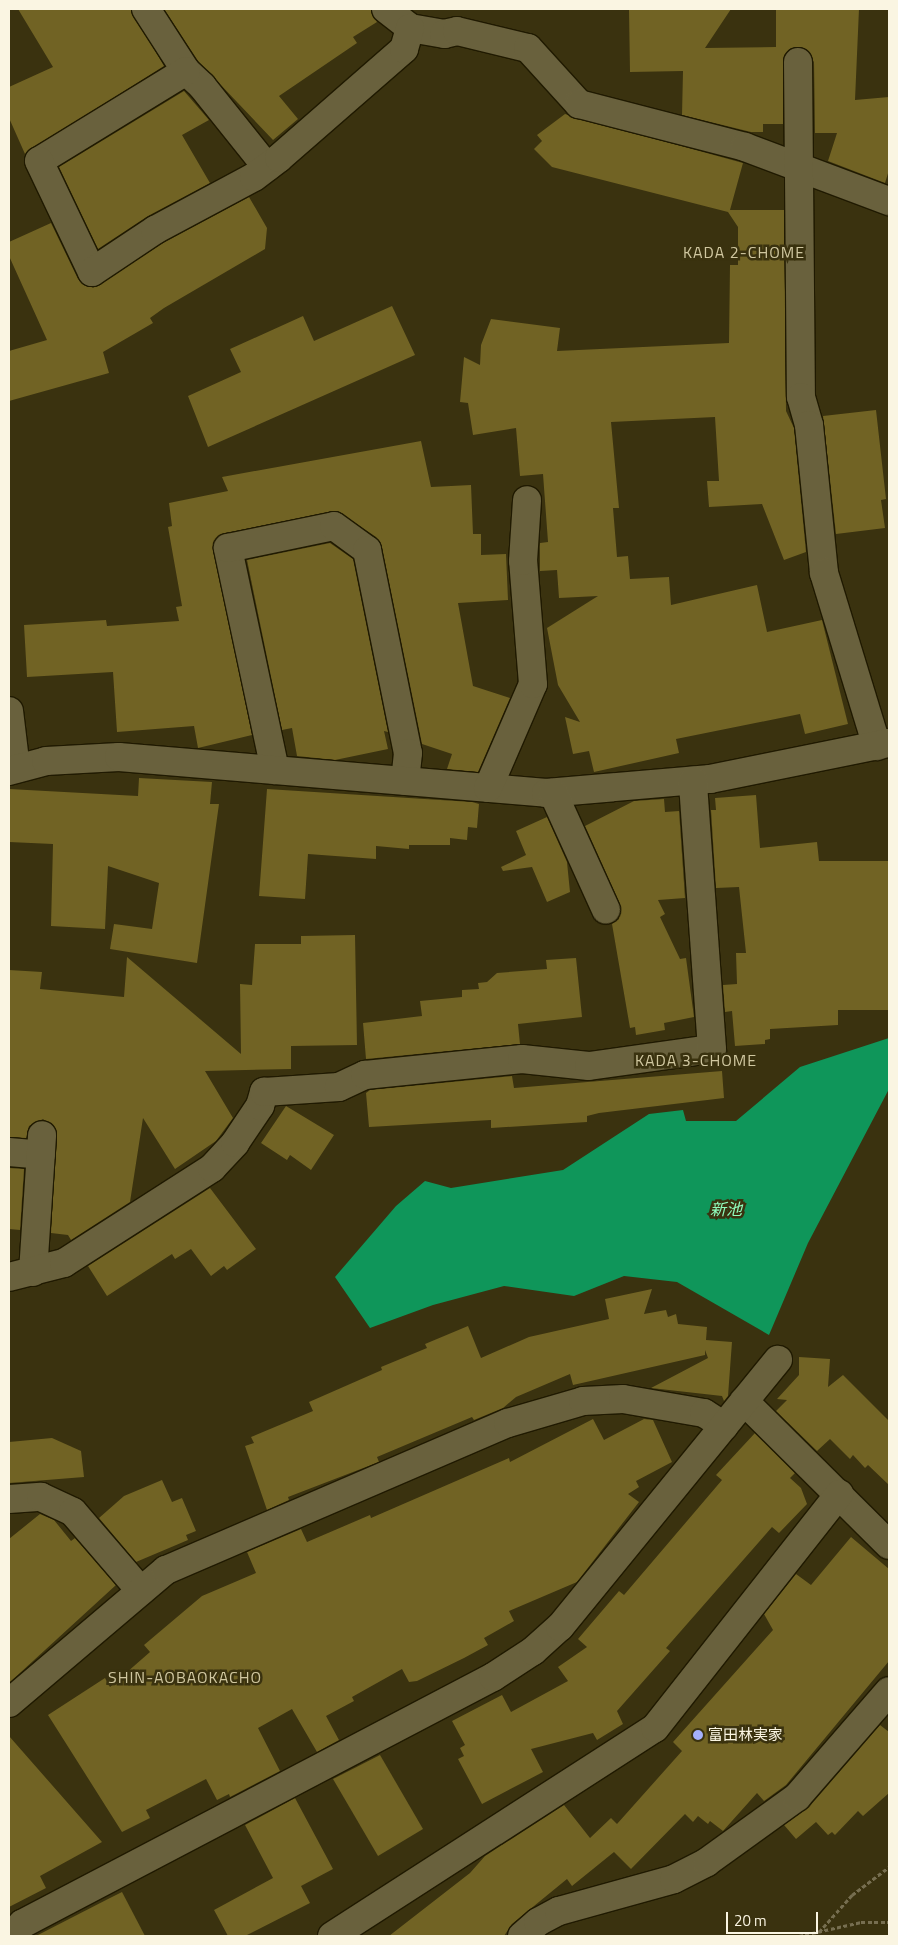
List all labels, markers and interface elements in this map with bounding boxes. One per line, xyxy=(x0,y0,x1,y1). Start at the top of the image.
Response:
district label: KADA 2-CHOME xyxy=(681,242,807,262)
district label: KADA 3-CHOME xyxy=(633,1050,759,1070)
water label: 新池 xyxy=(710,1199,742,1219)
district label: SHIN-AOBAOKACHO xyxy=(106,1667,264,1687)
place label: 富田林実家 xyxy=(708,1726,783,1744)
marker: 富田林実家 xyxy=(692,1729,704,1741)
scale bar xyxy=(728,1902,820,1934)
text: 20 m xyxy=(734,1909,767,1932)

